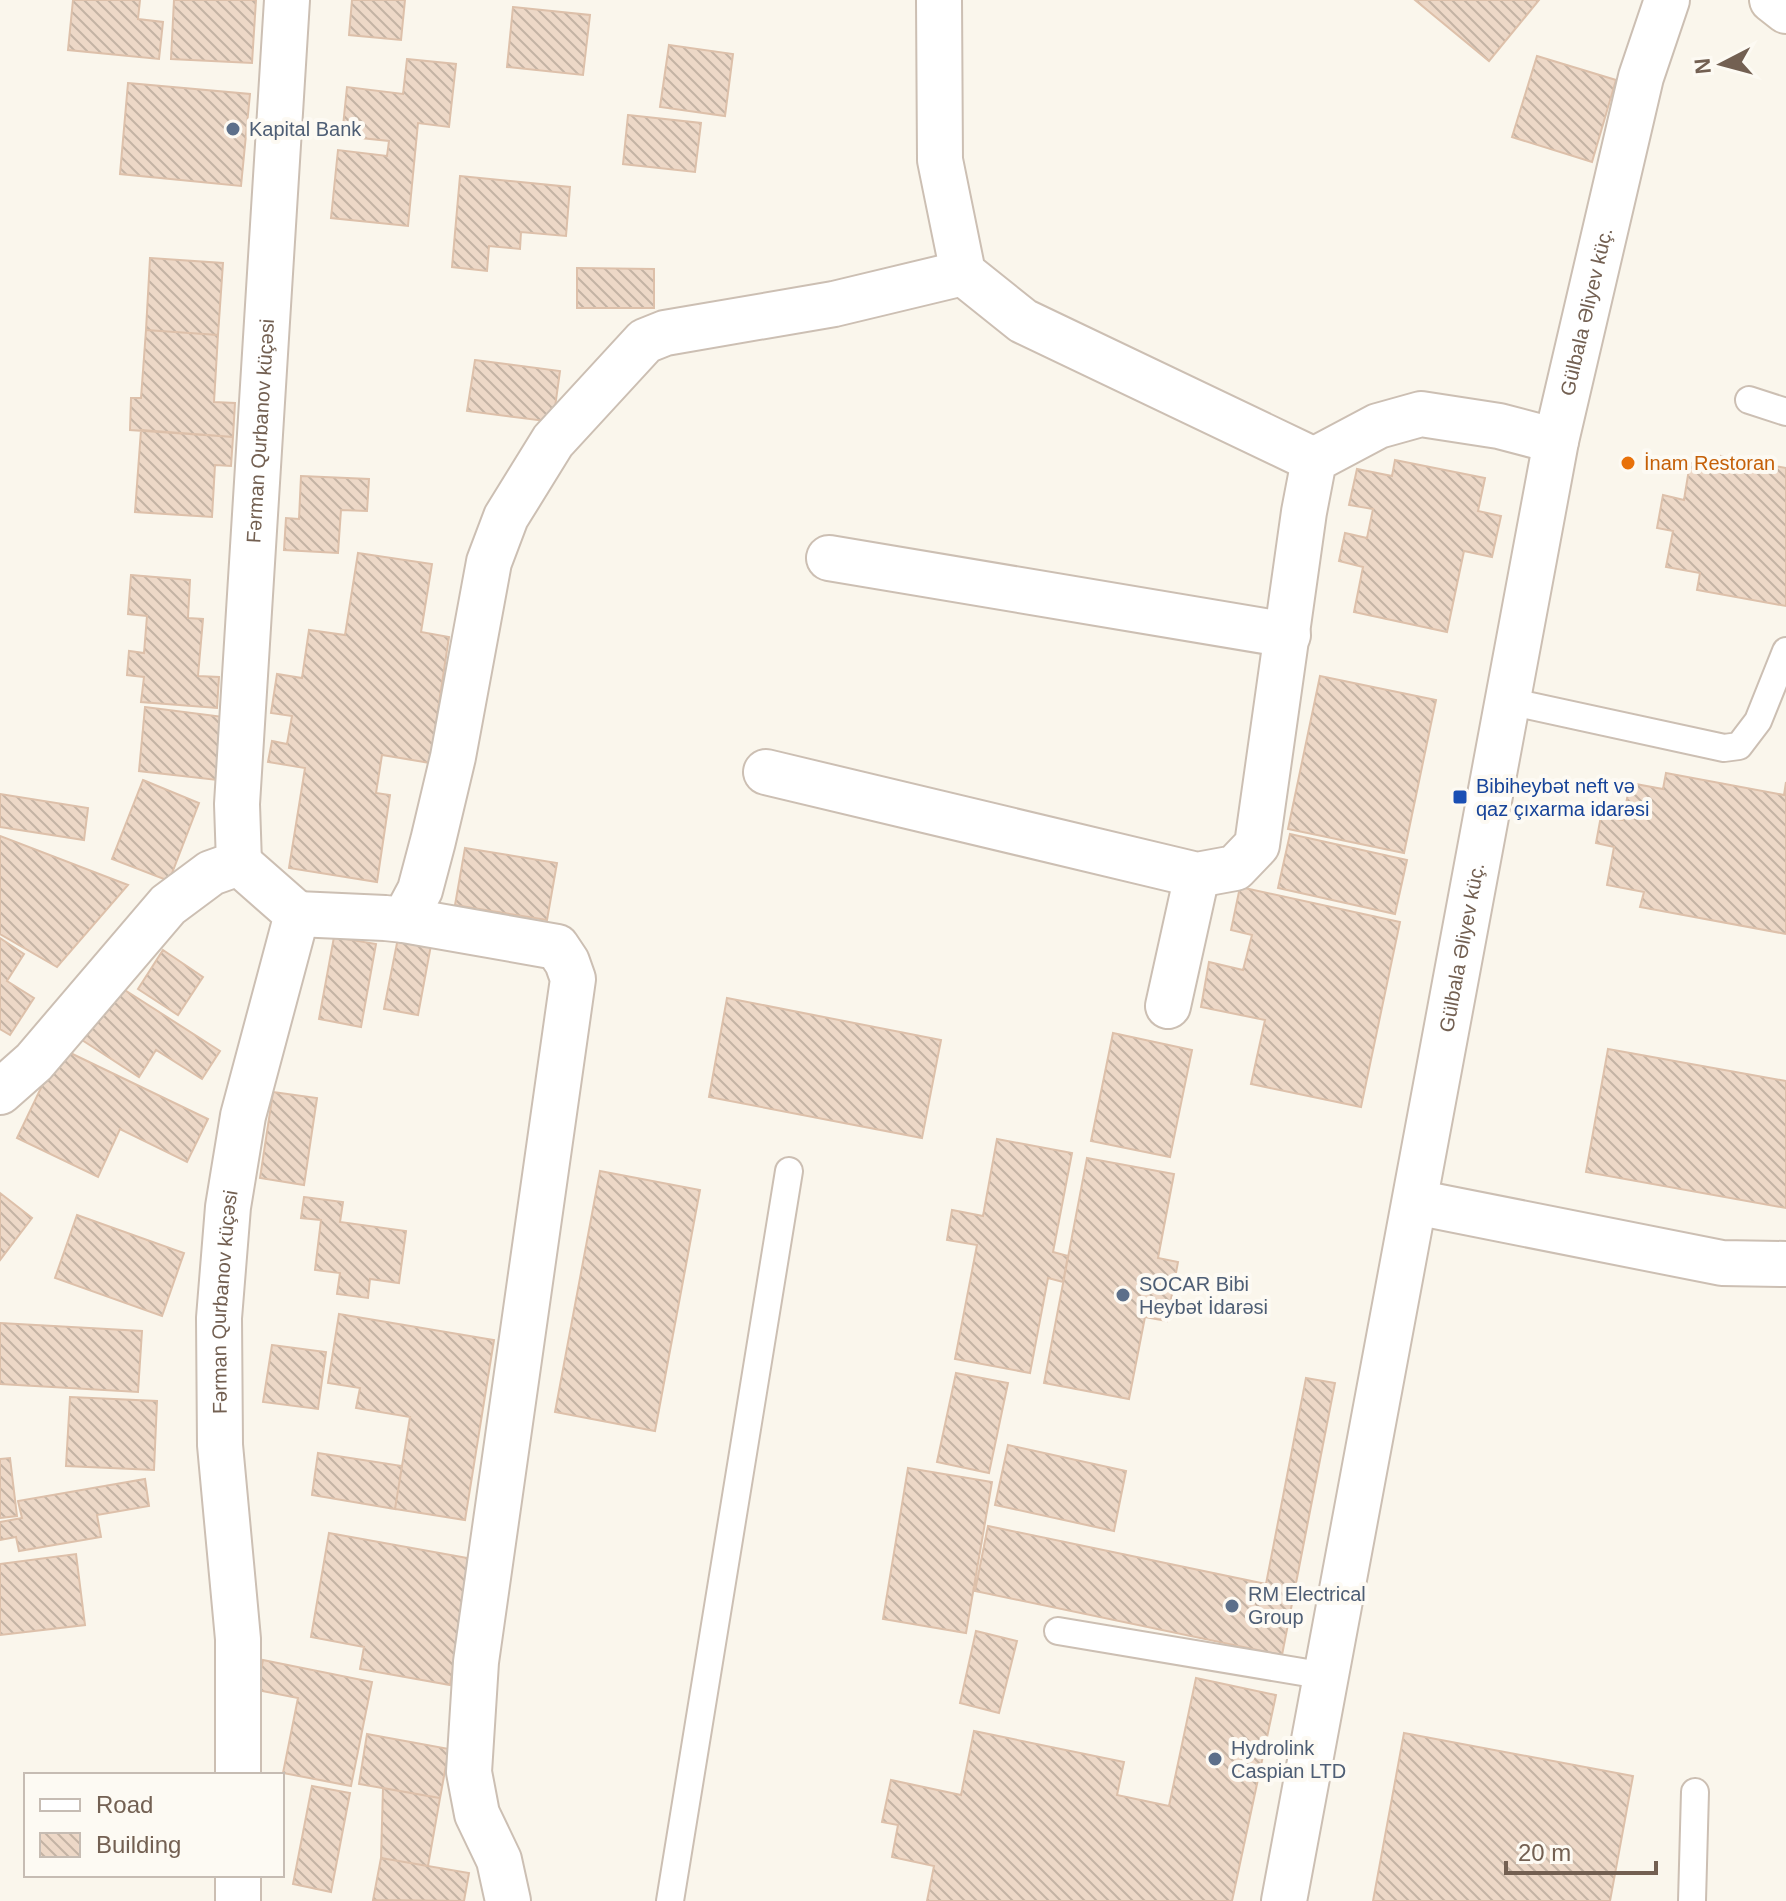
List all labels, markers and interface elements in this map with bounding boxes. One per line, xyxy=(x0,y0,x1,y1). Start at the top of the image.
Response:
north arrow xyxy=(1682,24,1762,104)
text: N xyxy=(1689,57,1716,75)
place label: Kapital Bank xyxy=(249,118,362,140)
marker: Kapital Bank xyxy=(224,120,242,138)
street label: Gülbala Əliyev küç. xyxy=(1556,225,1616,398)
street label: Fərman Qurbanov küçəsi xyxy=(242,318,278,544)
place label: İnam Restoran xyxy=(1644,452,1775,474)
marker: İnam Restoran xyxy=(1619,454,1637,472)
place label: Bibiheybət neft və qaz çıxarma idarəsi xyxy=(1476,775,1649,820)
marker: Bibiheybət neft və qaz çıxarma idarəsi xyxy=(1451,788,1469,806)
street label: Gülbala Əliyev küç. xyxy=(1435,861,1488,1034)
street label: Fərman Qurbanov küçəsi xyxy=(208,1188,242,1414)
place label: SOCAR Bibi Heybət İdarəsi xyxy=(1139,1273,1268,1318)
marker: SOCAR Bibi Heybət İdarəsi xyxy=(1114,1286,1132,1304)
place label: RM Electrical Group xyxy=(1248,1583,1366,1628)
marker: RM Electrical Group xyxy=(1223,1597,1241,1615)
place label: Hydrolink Caspian LTD xyxy=(1231,1737,1346,1782)
marker: Hydrolink Caspian LTD xyxy=(1206,1750,1224,1768)
legend xyxy=(24,1773,284,1877)
text: Road xyxy=(96,1791,153,1818)
scale bar xyxy=(1506,1825,1656,1875)
text: Building xyxy=(96,1831,181,1858)
text: 20 m xyxy=(1518,1839,1571,1866)

